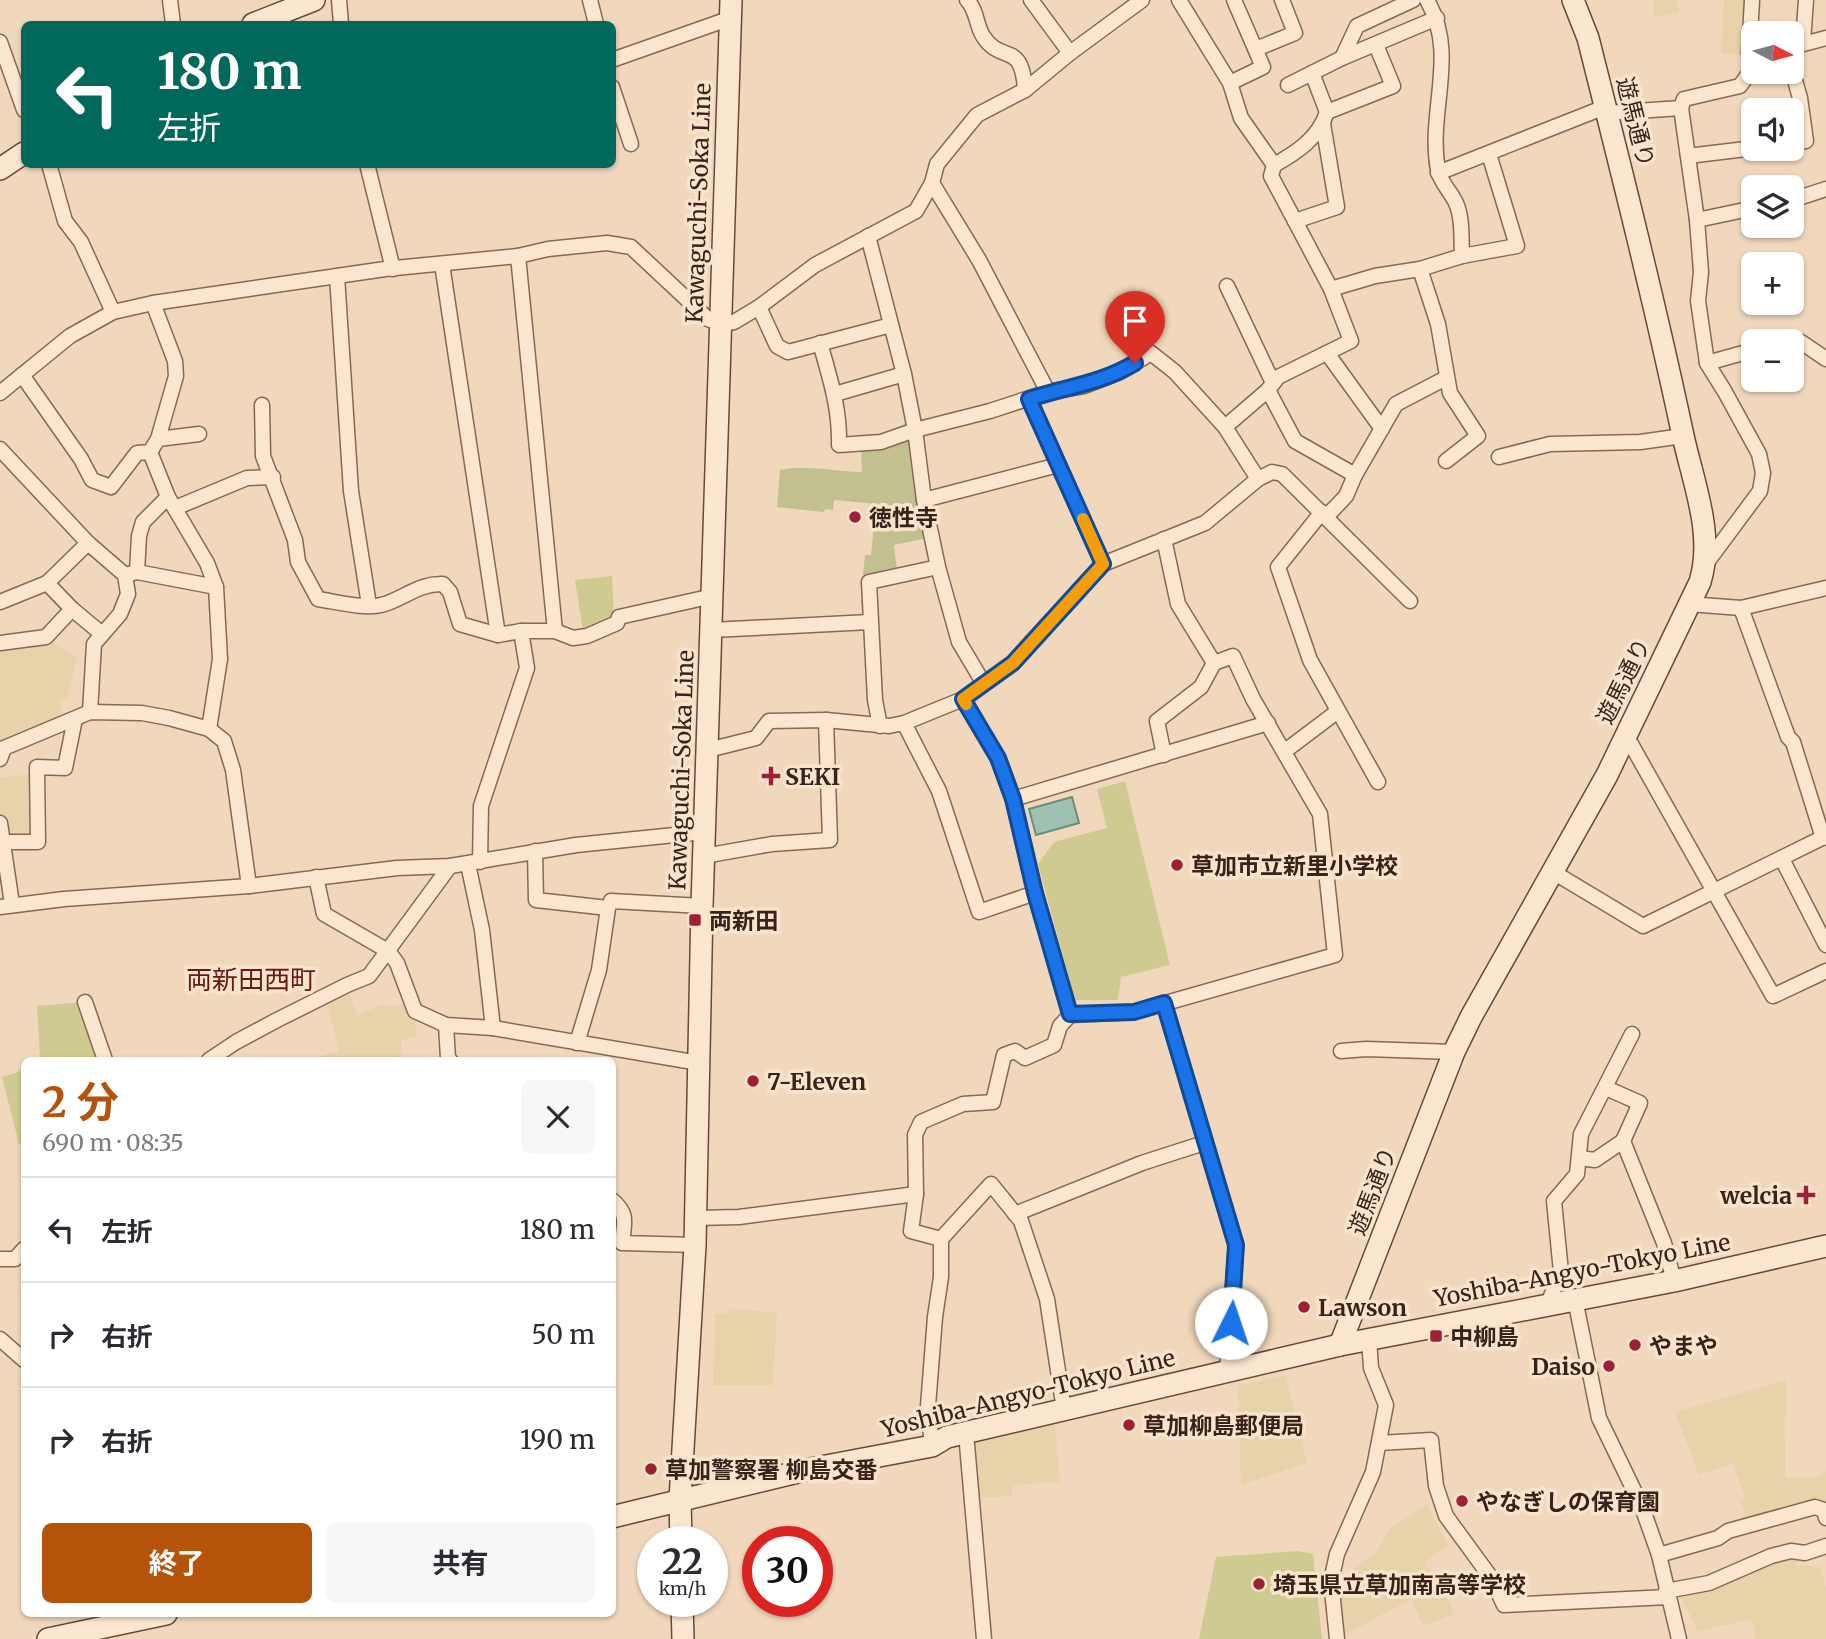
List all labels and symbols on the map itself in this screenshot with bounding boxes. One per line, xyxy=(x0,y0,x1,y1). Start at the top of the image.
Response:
north arrow xyxy=(1741,21,1804,84)
street label: 遊馬通り xyxy=(1611,74,1661,170)
street label: Kawaguchi-Soka Line xyxy=(679,82,717,324)
pin xyxy=(1105,291,1165,363)
place label: 徳性寺 xyxy=(869,503,938,532)
marker: 徳性寺 xyxy=(847,509,863,525)
street label: 遊馬通り xyxy=(1590,633,1656,729)
street label: Kawaguchi-Soka Line xyxy=(662,649,700,891)
place label: SEKI xyxy=(785,762,840,791)
marker: SEKI xyxy=(763,768,779,784)
place label: 草加市立新里小学校 xyxy=(1191,851,1398,880)
marker: 草加市立新里小学校 xyxy=(1169,857,1185,873)
place label: 両新田 xyxy=(709,906,778,935)
marker: 両新田 xyxy=(687,912,703,928)
district label: 両新田西町 xyxy=(186,963,316,996)
place label: 7-Eleven xyxy=(767,1067,866,1096)
marker: 7-Eleven xyxy=(745,1073,761,1089)
street label: 遊馬通り xyxy=(1342,1143,1402,1239)
place label: welcia xyxy=(1719,1181,1792,1210)
marker: welcia xyxy=(1798,1187,1814,1203)
street label: Yoshiba-Angyo-Tokyo Line xyxy=(1430,1227,1733,1313)
position arrow xyxy=(1194,1286,1268,1360)
place label: Lawson xyxy=(1318,1293,1407,1322)
marker: Lawson xyxy=(1296,1299,1312,1315)
place label: 中柳島 xyxy=(1450,1322,1519,1351)
marker: 中柳島 xyxy=(1428,1328,1444,1344)
place label: やまや xyxy=(1649,1331,1718,1360)
marker: やまや xyxy=(1627,1337,1643,1353)
street label: Yoshiba-Angyo-Tokyo Line xyxy=(877,1342,1178,1444)
place label: Daiso xyxy=(1531,1352,1595,1381)
marker: Daiso xyxy=(1601,1358,1617,1374)
place label: 草加柳島郵便局 xyxy=(1143,1411,1304,1440)
marker: 草加柳島郵便局 xyxy=(1121,1417,1137,1433)
place label: 草加警察署 柳島交番 xyxy=(665,1455,877,1484)
marker: 草加警察署 柳島交番 xyxy=(643,1461,659,1477)
place label: やなぎしの保育園 xyxy=(1476,1487,1660,1516)
marker: やなぎしの保育園 xyxy=(1454,1493,1470,1509)
speed limit sign: 30 xyxy=(742,1526,833,1617)
place label: 埼玉県立草加南高等学校 xyxy=(1273,1570,1526,1599)
marker: 埼玉県立草加南高等学校 xyxy=(1251,1576,1267,1592)

